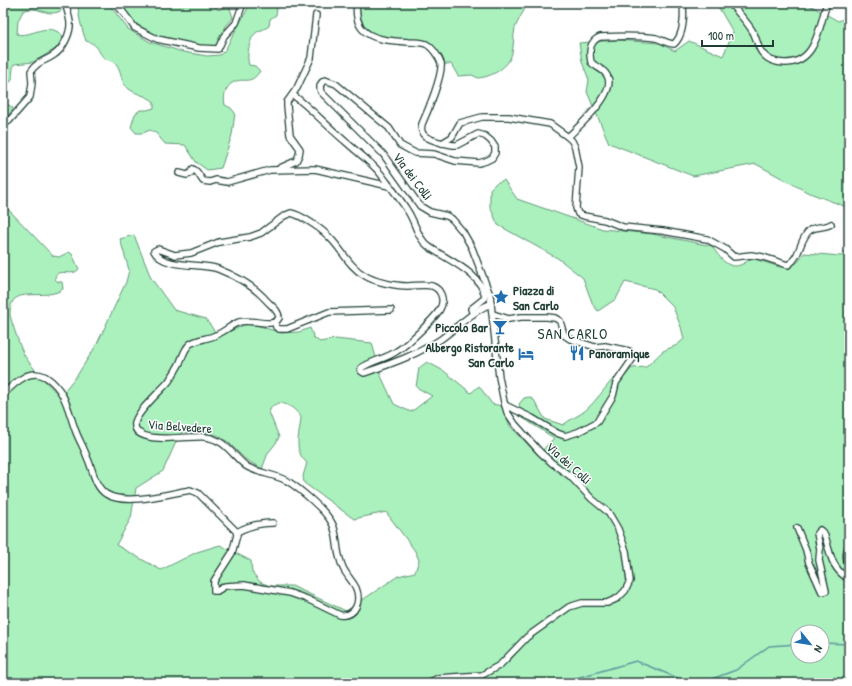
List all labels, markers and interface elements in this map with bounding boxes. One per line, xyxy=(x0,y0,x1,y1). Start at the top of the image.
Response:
scale bar xyxy=(702,22,773,48)
text: 100 m xyxy=(708,27,734,44)
street label: Via dei Colli xyxy=(389,148,437,204)
place label: Piazza di San Carlo xyxy=(513,281,560,314)
place icon: Piazza di San Carlo xyxy=(492,288,510,306)
place label: Piccolo Bar xyxy=(435,318,489,336)
bar icon: Piccolo Bar xyxy=(491,318,509,336)
district label: SAN CARLO xyxy=(538,323,608,344)
place label: Albergo Ristorante San Carlo xyxy=(425,338,515,371)
restaurant icon: Panoramique xyxy=(568,344,586,362)
place label: Panoramique xyxy=(589,344,651,363)
hotel icon: Albergo Ristorante San Carlo xyxy=(517,345,535,363)
street label: Via Belvedere xyxy=(147,415,213,437)
street label: Via dei Colli xyxy=(542,438,596,488)
north arrow xyxy=(790,624,830,664)
text: N xyxy=(811,643,826,655)

